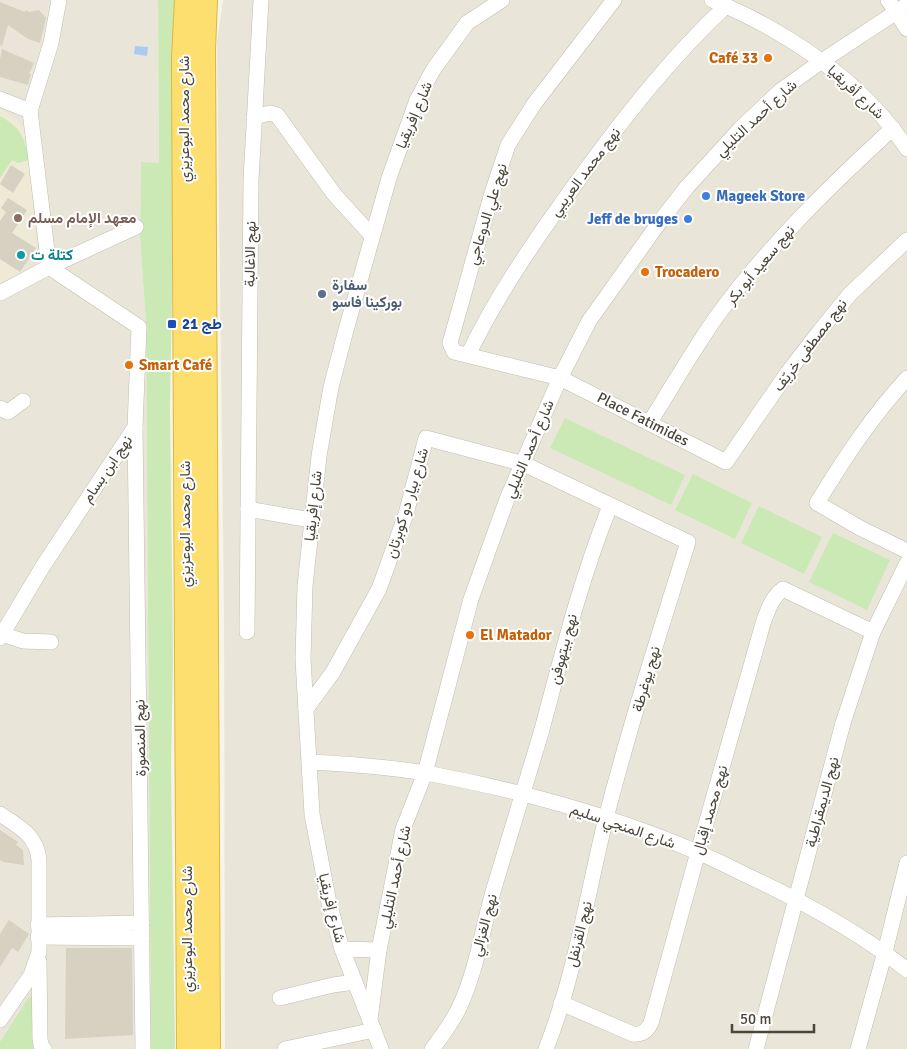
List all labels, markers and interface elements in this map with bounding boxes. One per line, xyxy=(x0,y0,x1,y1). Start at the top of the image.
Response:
place label: Café 33 xyxy=(709,49,758,67)
marker: Café 33 xyxy=(762,52,774,64)
street label: شارع محمد البوعزيزي xyxy=(175,56,197,182)
street label: شارع أفريقيا xyxy=(822,61,888,124)
street label: شارع أحمد التليلي xyxy=(711,75,803,163)
street label: شارع إفريقيا xyxy=(392,79,438,152)
street label: نهج محمد العريبي xyxy=(546,124,627,222)
street label: نهج علي الدوعاجي xyxy=(463,161,515,268)
place label: Mageek Store xyxy=(716,187,805,205)
marker: Mageek Store xyxy=(700,190,712,202)
place label: معهد الإمام مسلم xyxy=(28,209,136,228)
place label: Jeff de bruges xyxy=(587,210,678,228)
marker: معهد الإمام مسلم xyxy=(12,212,24,224)
marker: Jeff de bruges xyxy=(682,213,694,225)
street label: نهج الاغالبة xyxy=(240,221,262,287)
street label: نهج سعيد أبو بكر xyxy=(721,222,800,310)
place label: كتلة ت xyxy=(31,246,73,264)
marker: كتلة ت xyxy=(15,249,27,261)
place label: Trocadero xyxy=(655,263,720,281)
marker: Trocadero xyxy=(639,266,651,278)
place label: سفارة بوركينا فاسو xyxy=(332,276,402,311)
marker: سفارة بوركينا فاسو xyxy=(316,288,328,300)
street label: نهج مصطفى خريّف xyxy=(769,295,852,396)
place label: طج 21 xyxy=(182,315,222,334)
marker: طج 21 xyxy=(166,318,178,330)
place label: Smart Café xyxy=(139,356,212,374)
marker: Smart Café xyxy=(123,359,135,371)
street label: Place Fatimides xyxy=(594,388,692,450)
street label: شارع أحمد التليلي xyxy=(500,397,562,502)
street label: نهج ابن بسام xyxy=(78,432,138,507)
street label: شارع بيار دو كوبرتان xyxy=(382,446,434,561)
street label: شارع محمد البوعزيزي xyxy=(176,461,198,587)
street label: شارع إفريقيا xyxy=(300,470,328,543)
street label: نهج بيتهوفن xyxy=(545,612,583,687)
place label: El Matador xyxy=(480,626,552,644)
marker: El Matador xyxy=(464,629,476,641)
street label: نهج يوغرطة xyxy=(628,644,666,714)
street label: نهج المنصورة xyxy=(130,699,152,777)
street label: نهج الديمقراطية xyxy=(801,755,845,850)
street label: نهج محمد إقبال xyxy=(689,763,733,858)
street label: شارع المنجي سليم xyxy=(567,800,678,856)
street label: شارع أحمد التليلي xyxy=(375,824,419,931)
street label: شارع محمد البوعزيزي xyxy=(178,866,200,992)
street label: شارع إفريقيا xyxy=(313,871,349,945)
street label: نهج الغزالي xyxy=(467,892,505,959)
street label: نهج القرنفل xyxy=(562,899,598,969)
scale bar xyxy=(732,1002,814,1034)
text: 50 m xyxy=(740,1010,771,1028)

